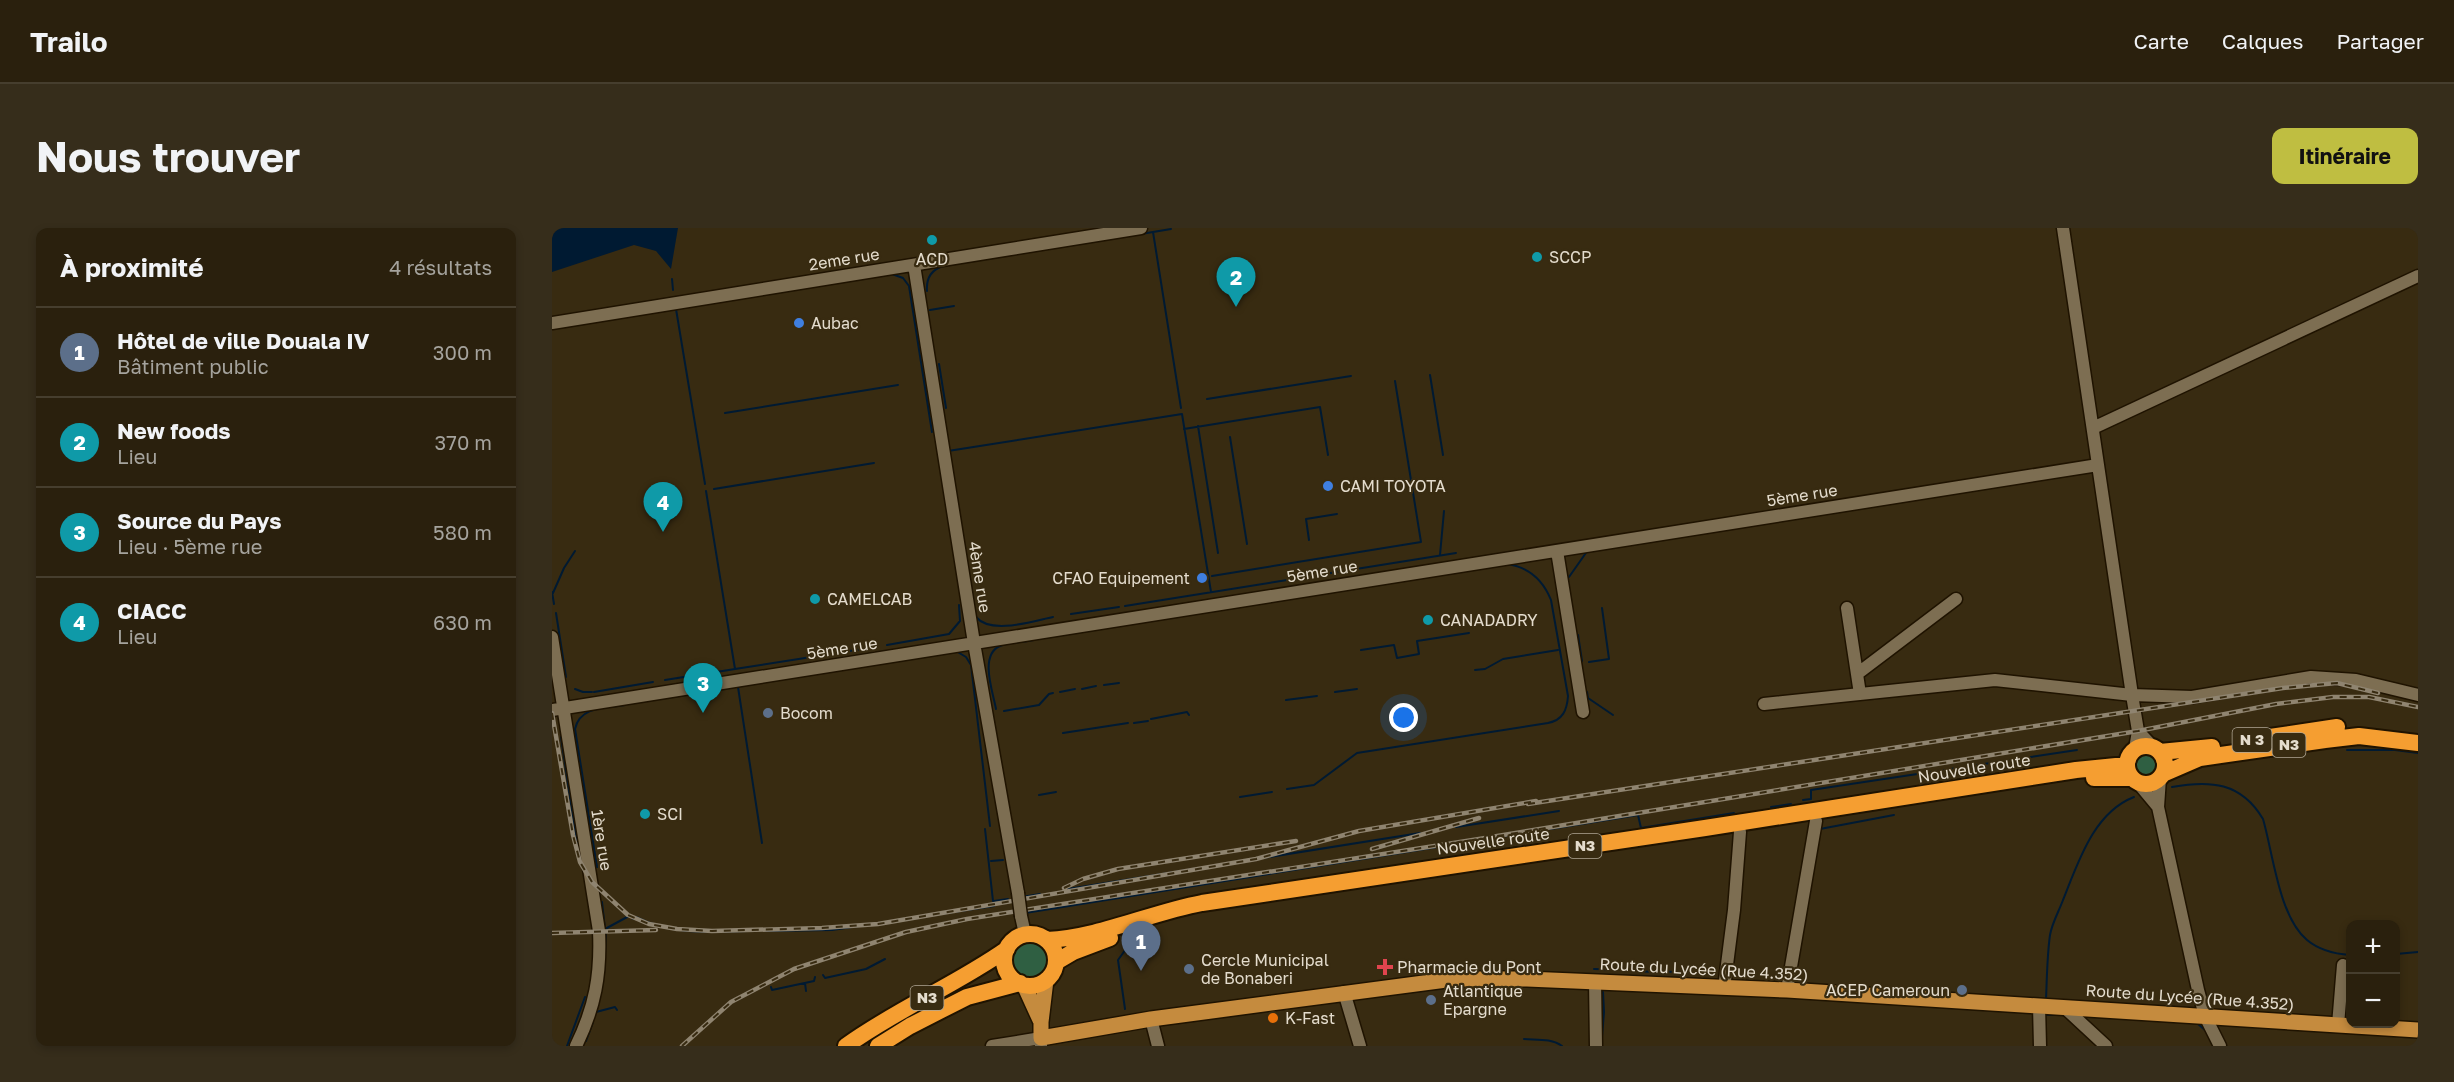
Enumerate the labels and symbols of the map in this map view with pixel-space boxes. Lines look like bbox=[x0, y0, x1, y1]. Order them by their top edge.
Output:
marker: ACD bbox=[925, 233, 939, 247]
street label: 2eme rue bbox=[807, 244, 881, 274]
place label: SCCP bbox=[1549, 247, 1591, 267]
place label: ACD bbox=[916, 249, 948, 269]
marker: SCCP bbox=[1530, 250, 1544, 264]
pin: 2 bbox=[1216, 257, 1256, 307]
place label: Aubac bbox=[811, 313, 859, 333]
marker: Aubac bbox=[792, 316, 806, 330]
place label: CAMI TOYOTA bbox=[1340, 476, 1446, 496]
marker: CAMI TOYOTA bbox=[1321, 479, 1335, 493]
street label: 5ème rue bbox=[1765, 480, 1839, 510]
pin: 4 bbox=[644, 482, 682, 532]
street label: 4ème rue bbox=[965, 540, 995, 614]
street label: 5ème rue bbox=[1285, 556, 1359, 586]
place label: CFAO Equipement bbox=[1052, 568, 1190, 588]
marker: CFAO Equipement bbox=[1195, 571, 1209, 585]
place label: CAMELCAB bbox=[827, 589, 912, 609]
marker: CAMELCAB bbox=[808, 592, 822, 606]
place label: CANADADRY bbox=[1440, 610, 1538, 630]
marker: CANADADRY bbox=[1421, 613, 1435, 627]
street label: 5ème rue bbox=[805, 633, 879, 663]
pin: 3 bbox=[684, 664, 722, 713]
place label: Bocom bbox=[780, 703, 833, 723]
your location bbox=[1389, 703, 1418, 732]
marker: Bocom bbox=[761, 706, 775, 720]
road number: N 3 bbox=[2232, 728, 2272, 752]
road number: N3 bbox=[2272, 733, 2306, 757]
street label: Nouvelle route bbox=[1916, 749, 2032, 787]
place label: SCI bbox=[657, 804, 683, 824]
marker: SCI bbox=[638, 807, 652, 821]
street label: 1ère rue bbox=[587, 808, 617, 872]
street label: Nouvelle route bbox=[1435, 823, 1551, 859]
road number: N3 bbox=[1568, 834, 1602, 858]
pin: 1 bbox=[1122, 922, 1160, 971]
place label: Cercle Municipal de Bonaberi bbox=[1201, 950, 1329, 988]
street label: Route du Lycée (Rue 4.352) bbox=[1599, 954, 1809, 984]
place label: Pharmacie du Pont bbox=[1397, 957, 1542, 977]
marker: Pharmacie du Pont bbox=[1378, 960, 1392, 974]
marker: Cercle Municipal de Bonaberi bbox=[1182, 962, 1196, 976]
place label: ACEP Cameroun bbox=[1826, 980, 1950, 1000]
street label: Route du Lycée (Rue 4.352) bbox=[2085, 980, 2295, 1014]
place label: Atlantique Epargne bbox=[1443, 981, 1523, 1019]
marker: ACEP Cameroun bbox=[1955, 983, 1969, 997]
road number: N3 bbox=[910, 986, 944, 1010]
marker: Atlantique Epargne bbox=[1424, 993, 1438, 1007]
place label: K-Fast bbox=[1285, 1008, 1335, 1028]
marker: K-Fast bbox=[1266, 1011, 1280, 1025]

